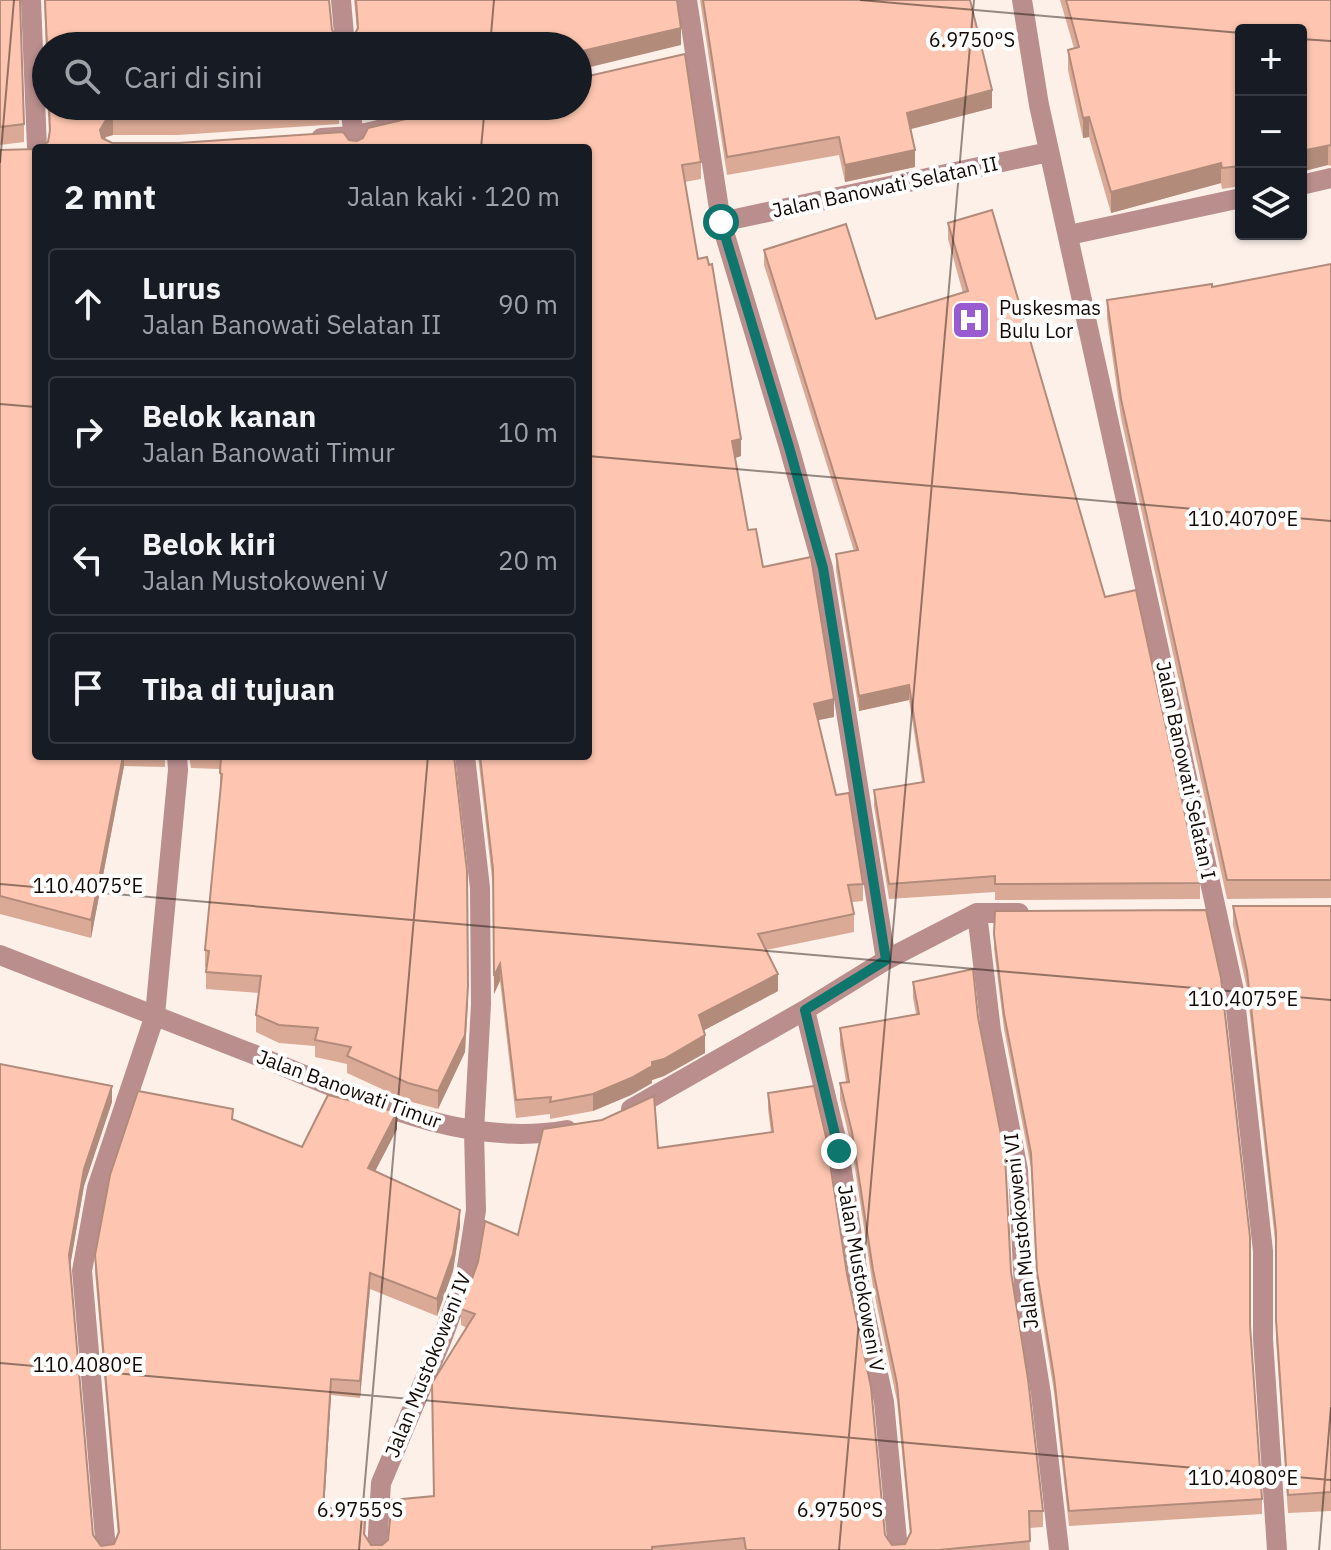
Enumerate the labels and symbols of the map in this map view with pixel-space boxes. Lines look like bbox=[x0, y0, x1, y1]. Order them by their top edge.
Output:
text: 6.9750°S bbox=[929, 26, 1015, 53]
street label: Jalan Banowati Selatan II bbox=[769, 149, 1000, 224]
route start bbox=[703, 204, 739, 240]
place label: Puskesmas Bulu Lor bbox=[999, 294, 1101, 344]
hospital icon: Puskesmas Bulu Lor bbox=[950, 299, 992, 341]
text: 110.4070°E bbox=[1188, 505, 1298, 532]
street label: Jalan Banowati Selatan I bbox=[1150, 658, 1223, 881]
text: 110.4075°E bbox=[33, 872, 143, 899]
text: 110.4075°E bbox=[1188, 985, 1298, 1012]
street label: Jalan Banowati Timur bbox=[253, 1043, 445, 1134]
street label: Jalan Mustokoweni VI bbox=[997, 1132, 1044, 1331]
route end bbox=[821, 1133, 857, 1169]
street label: Jalan Mustokoweni V bbox=[832, 1182, 891, 1373]
street label: Jalan Mustokoweni IV bbox=[378, 1268, 477, 1461]
text: 110.4080°E bbox=[33, 1351, 143, 1378]
text: 110.4080°E bbox=[1188, 1464, 1298, 1491]
text: 6.9755°S bbox=[317, 1496, 403, 1523]
text: 6.9750°S bbox=[797, 1496, 883, 1523]

